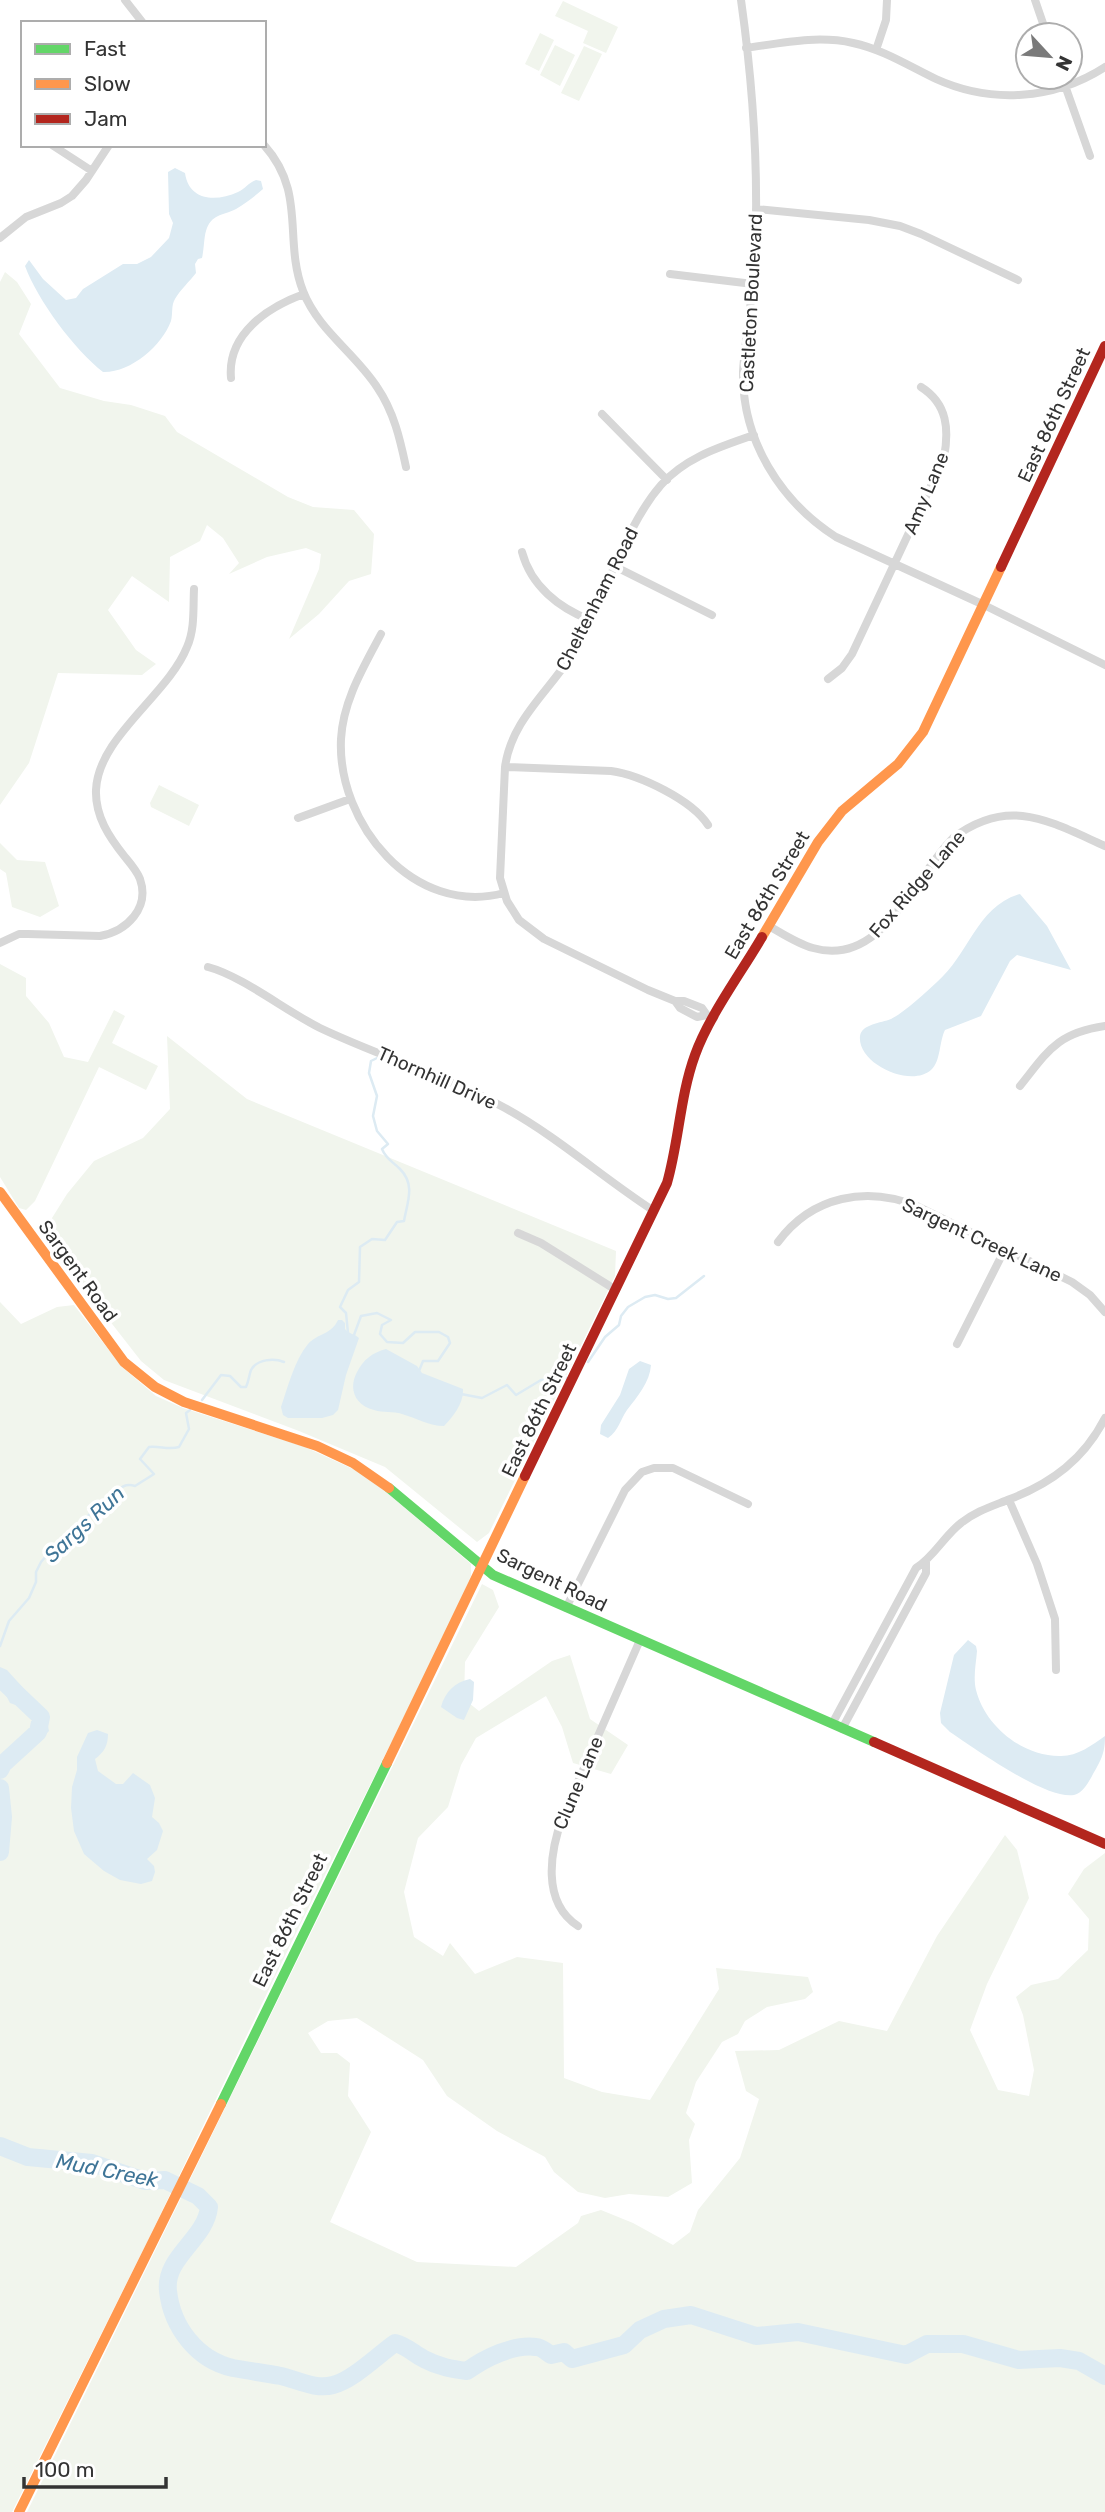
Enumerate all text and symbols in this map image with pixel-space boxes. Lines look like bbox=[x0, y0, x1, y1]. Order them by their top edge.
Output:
legend bbox=[21, 21, 266, 147]
north arrow bbox=[1014, 21, 1084, 91]
text: Fast bbox=[84, 36, 126, 61]
text: N bbox=[1050, 52, 1077, 74]
text: Slow bbox=[84, 71, 131, 96]
text: Jam bbox=[84, 106, 128, 131]
street label: Castleton Boulevard bbox=[735, 213, 767, 393]
street label: East 86th Street bbox=[1013, 344, 1095, 486]
street label: Amy Lane bbox=[898, 448, 954, 538]
street label: Cheltenham Road bbox=[551, 524, 643, 674]
street label: East 86th Street bbox=[720, 826, 815, 963]
street label: Fox Ridge Lane bbox=[864, 826, 970, 942]
street label: Thornhill Drive bbox=[374, 1042, 500, 1114]
street label: Sargent Creek Lane bbox=[899, 1193, 1065, 1287]
street label: Sargent Road bbox=[33, 1216, 123, 1326]
street label: East 86th Street bbox=[497, 1339, 582, 1481]
water label: Sargs Run bbox=[39, 1480, 129, 1568]
street label: Sargent Road bbox=[493, 1543, 611, 1617]
street label: Clune Lane bbox=[548, 1733, 608, 1833]
street label: East 86th Street bbox=[248, 1849, 333, 1991]
water label: Mud Creek bbox=[54, 2148, 161, 2192]
scale bar bbox=[24, 2446, 166, 2490]
text: 100 m bbox=[35, 2457, 94, 2482]

